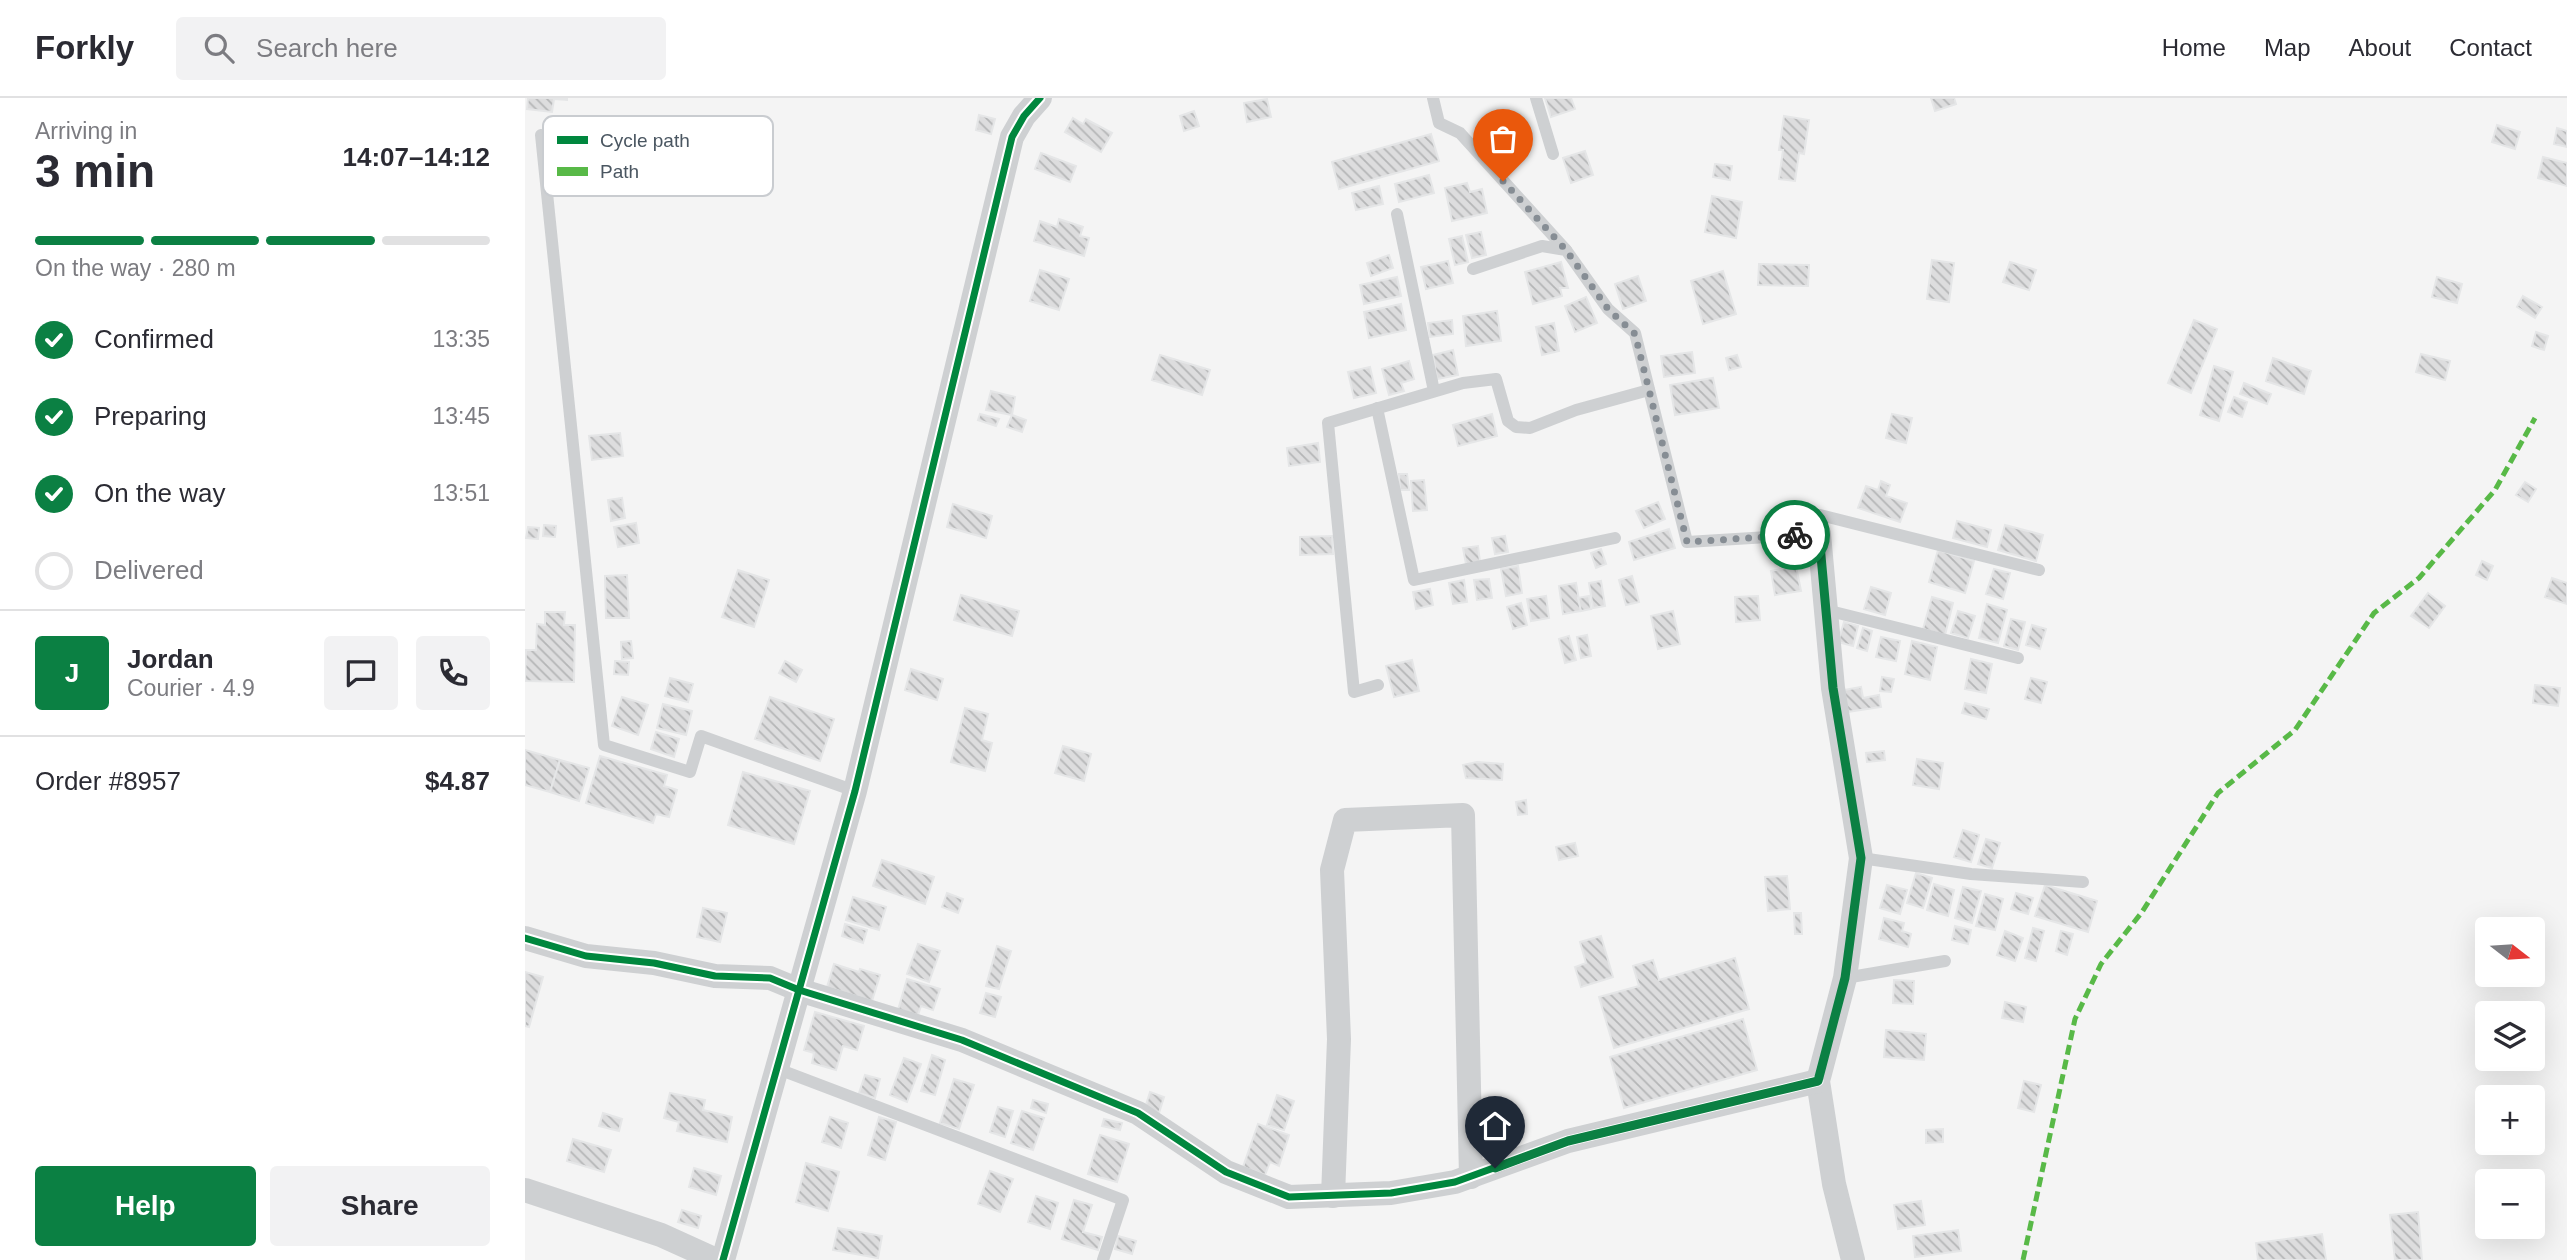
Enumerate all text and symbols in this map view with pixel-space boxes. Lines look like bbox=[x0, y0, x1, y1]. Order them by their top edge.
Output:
search box bbox=[176, 17, 666, 80]
text: Forkly bbox=[35, 29, 134, 66]
icon: search bbox=[200, 29, 238, 67]
text: Search here bbox=[256, 33, 398, 63]
text: Home bbox=[2162, 34, 2226, 61]
text: Map bbox=[2264, 34, 2311, 61]
text: About bbox=[2349, 34, 2411, 61]
text: Contact bbox=[2449, 34, 2532, 61]
pin bbox=[1473, 109, 1533, 181]
legend bbox=[543, 116, 773, 196]
text: Arriving in bbox=[35, 118, 137, 144]
icon: bag bbox=[1484, 120, 1522, 158]
text: Cycle path bbox=[600, 130, 690, 151]
text: 14:07–14:12 bbox=[343, 142, 490, 172]
text: 3 min bbox=[35, 145, 155, 197]
text: Path bbox=[600, 161, 639, 182]
text: On the way · 280 m bbox=[35, 255, 236, 281]
icon: check bbox=[35, 321, 73, 359]
text: Confirmed bbox=[94, 324, 214, 354]
text: 13:35 bbox=[432, 326, 490, 352]
icon: check bbox=[35, 398, 73, 436]
text: Preparing bbox=[94, 401, 207, 431]
text: 13:45 bbox=[432, 403, 490, 429]
icon: check bbox=[35, 475, 73, 513]
text: On the way bbox=[94, 478, 226, 508]
text: 13:51 bbox=[432, 480, 490, 506]
courier bbox=[1760, 500, 1830, 570]
icon: bike bbox=[1776, 516, 1814, 554]
text: Delivered bbox=[94, 555, 204, 585]
button: chat bbox=[324, 636, 398, 710]
button: phone bbox=[416, 636, 490, 710]
text: Jordan bbox=[127, 644, 214, 674]
text: J bbox=[65, 658, 79, 688]
text: Courier · 4.9 bbox=[127, 675, 255, 701]
text: Order #8957 bbox=[35, 766, 181, 796]
text: $4.87 bbox=[425, 766, 490, 796]
north arrow bbox=[2475, 917, 2545, 987]
map controls bbox=[2475, 917, 2545, 1239]
button: layers bbox=[2475, 1001, 2545, 1071]
button: + bbox=[2475, 1085, 2545, 1155]
pin bbox=[1465, 1096, 1525, 1168]
icon: home bbox=[1476, 1107, 1514, 1145]
button: Help bbox=[35, 1166, 256, 1246]
button: Share bbox=[270, 1166, 490, 1246]
button: − bbox=[2475, 1169, 2545, 1239]

